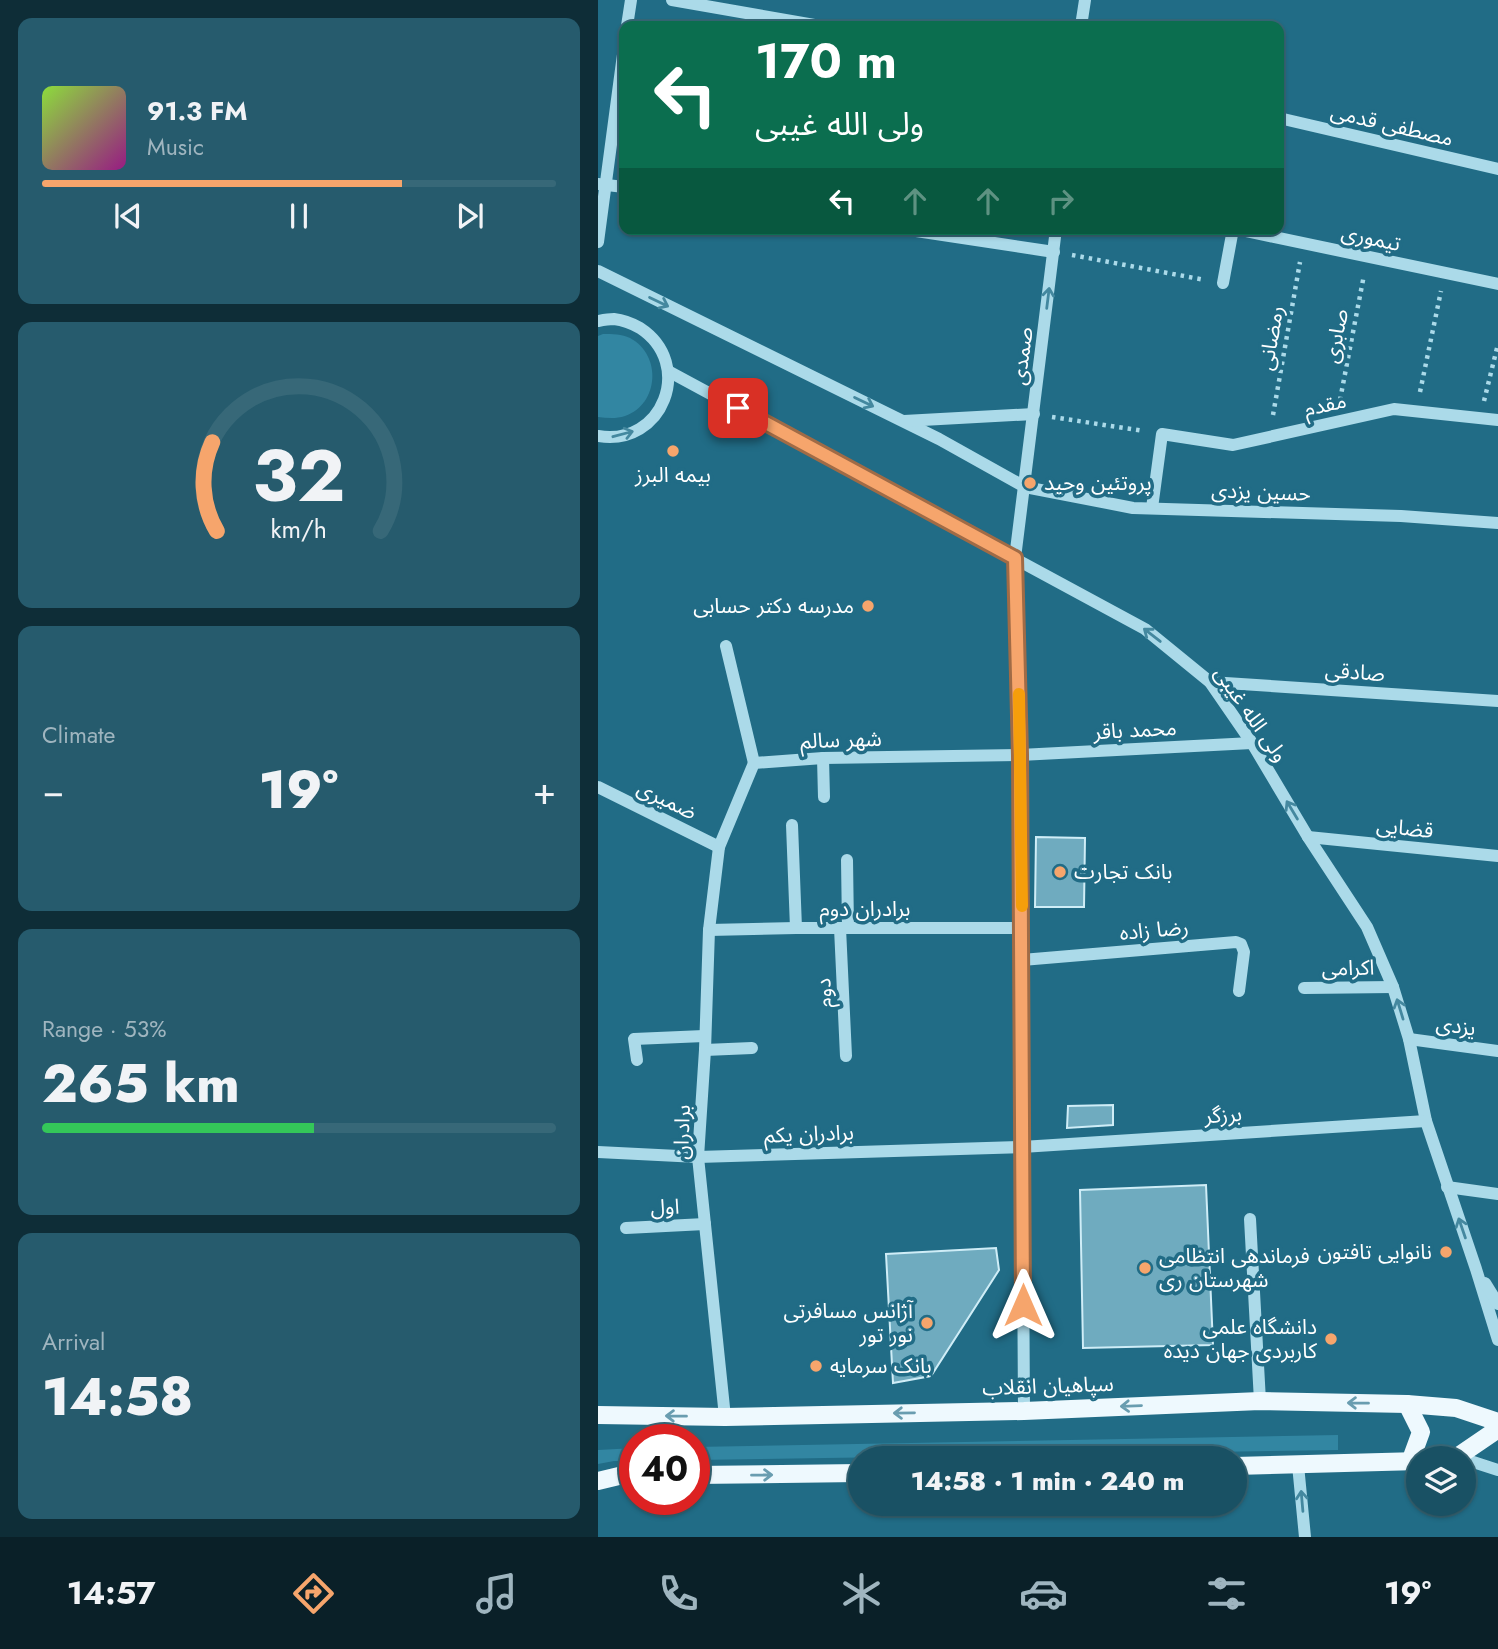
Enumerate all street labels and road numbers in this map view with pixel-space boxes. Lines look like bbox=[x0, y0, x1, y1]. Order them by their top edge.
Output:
street label: مصطفی قدمی bbox=[1328, 96, 1456, 154]
street label: تیموری bbox=[1339, 217, 1403, 259]
street label: رمضانی bbox=[1251, 303, 1291, 373]
street label: صابری bbox=[1316, 306, 1356, 366]
street label: صمدی bbox=[1004, 325, 1040, 387]
street label: مقدم bbox=[1301, 386, 1349, 425]
street label: حسین یزدی bbox=[1211, 475, 1311, 509]
street label: صادقی bbox=[1324, 655, 1386, 689]
street label: ولی الله غیبی bbox=[1207, 660, 1295, 768]
street label: محمد باقر bbox=[1092, 713, 1177, 747]
street label: شهر سالم bbox=[800, 724, 882, 756]
street label: ضمیری bbox=[632, 773, 702, 827]
street label: قضایی bbox=[1375, 810, 1435, 846]
street label: برادران دوم bbox=[820, 894, 910, 925]
street label: رضا زاده bbox=[1118, 912, 1190, 948]
street label: اکرامی bbox=[1321, 953, 1375, 983]
street label: دوم bbox=[808, 977, 841, 1009]
street label: یزدی bbox=[1434, 1008, 1478, 1044]
street label: برزگر bbox=[1202, 1099, 1243, 1131]
street label: برادران bbox=[666, 1104, 698, 1160]
street label: برادران یکم bbox=[763, 1117, 855, 1151]
street label: اول bbox=[650, 1192, 680, 1222]
street label: سپاهیان انقلاب bbox=[982, 1369, 1114, 1403]

